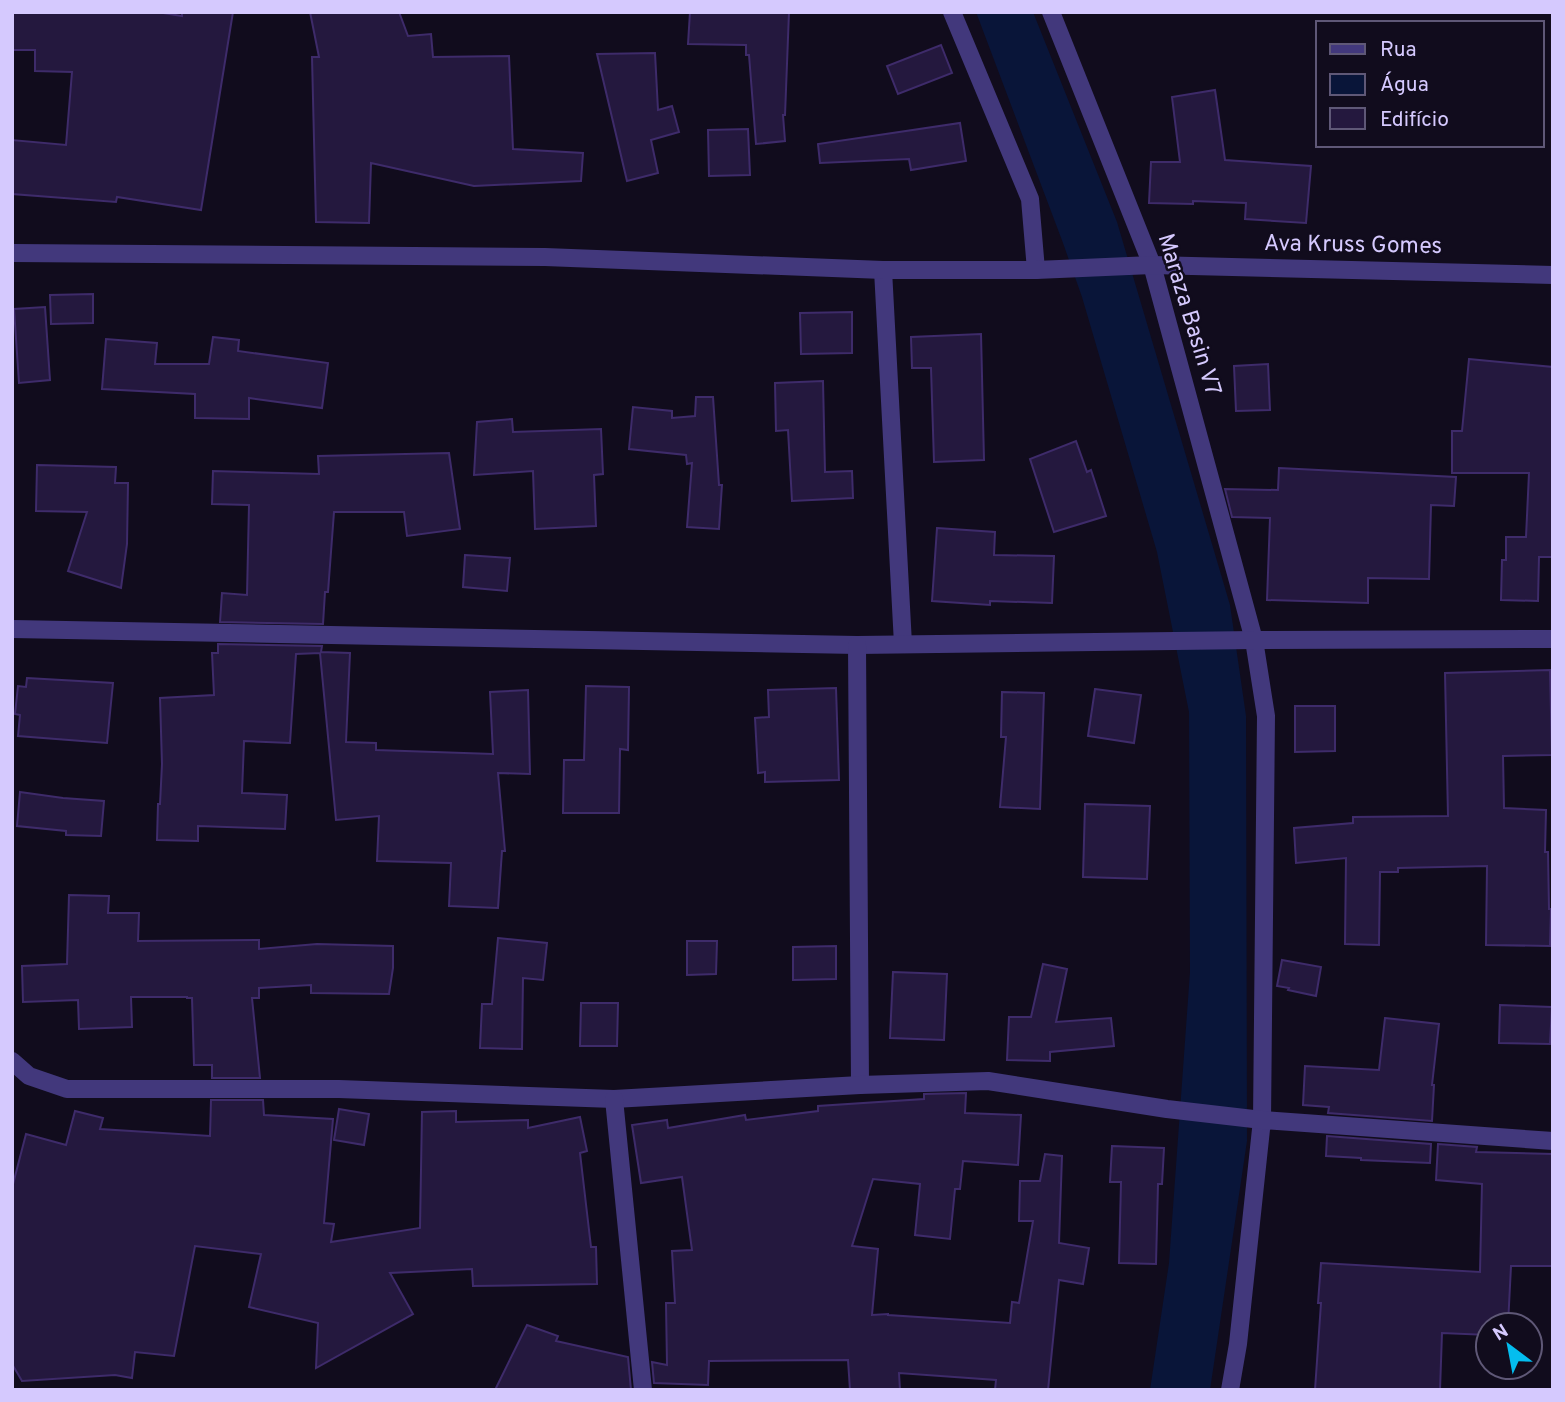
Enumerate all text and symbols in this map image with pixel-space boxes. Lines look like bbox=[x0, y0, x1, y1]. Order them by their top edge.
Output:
legend bbox=[1316, 21, 1544, 147]
text: Rua bbox=[1380, 37, 1417, 64]
text: Água bbox=[1380, 71, 1429, 99]
text: Edifício bbox=[1380, 107, 1449, 134]
street label: Maraza Basin V7 bbox=[1150, 230, 1226, 400]
street label: Ava Kruss Gomes bbox=[1264, 230, 1442, 262]
north arrow bbox=[1474, 1311, 1544, 1381]
text: N bbox=[1489, 1319, 1513, 1347]

